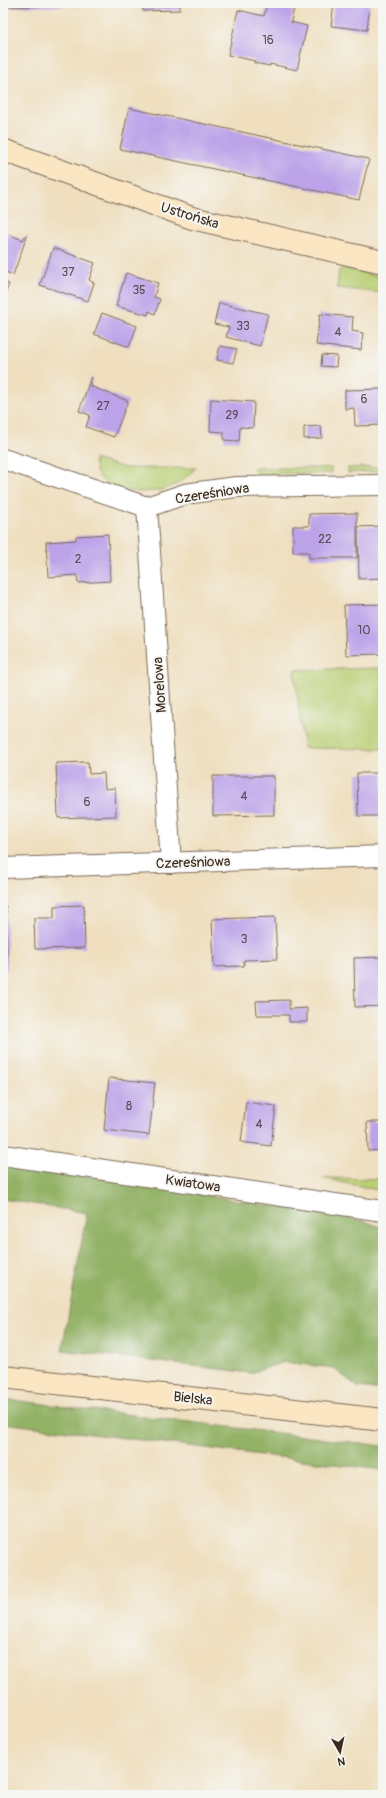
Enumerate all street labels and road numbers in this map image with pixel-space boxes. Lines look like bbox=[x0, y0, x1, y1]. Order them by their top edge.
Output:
street label: Ustrońska bbox=[159, 199, 221, 232]
street label: Czereśniowa bbox=[174, 479, 250, 508]
street label: Morelowa bbox=[149, 656, 170, 713]
street label: Czereśniowa bbox=[156, 853, 231, 872]
street label: Kwiatowa bbox=[164, 1171, 222, 1196]
street label: Bielska bbox=[173, 1388, 213, 1409]

